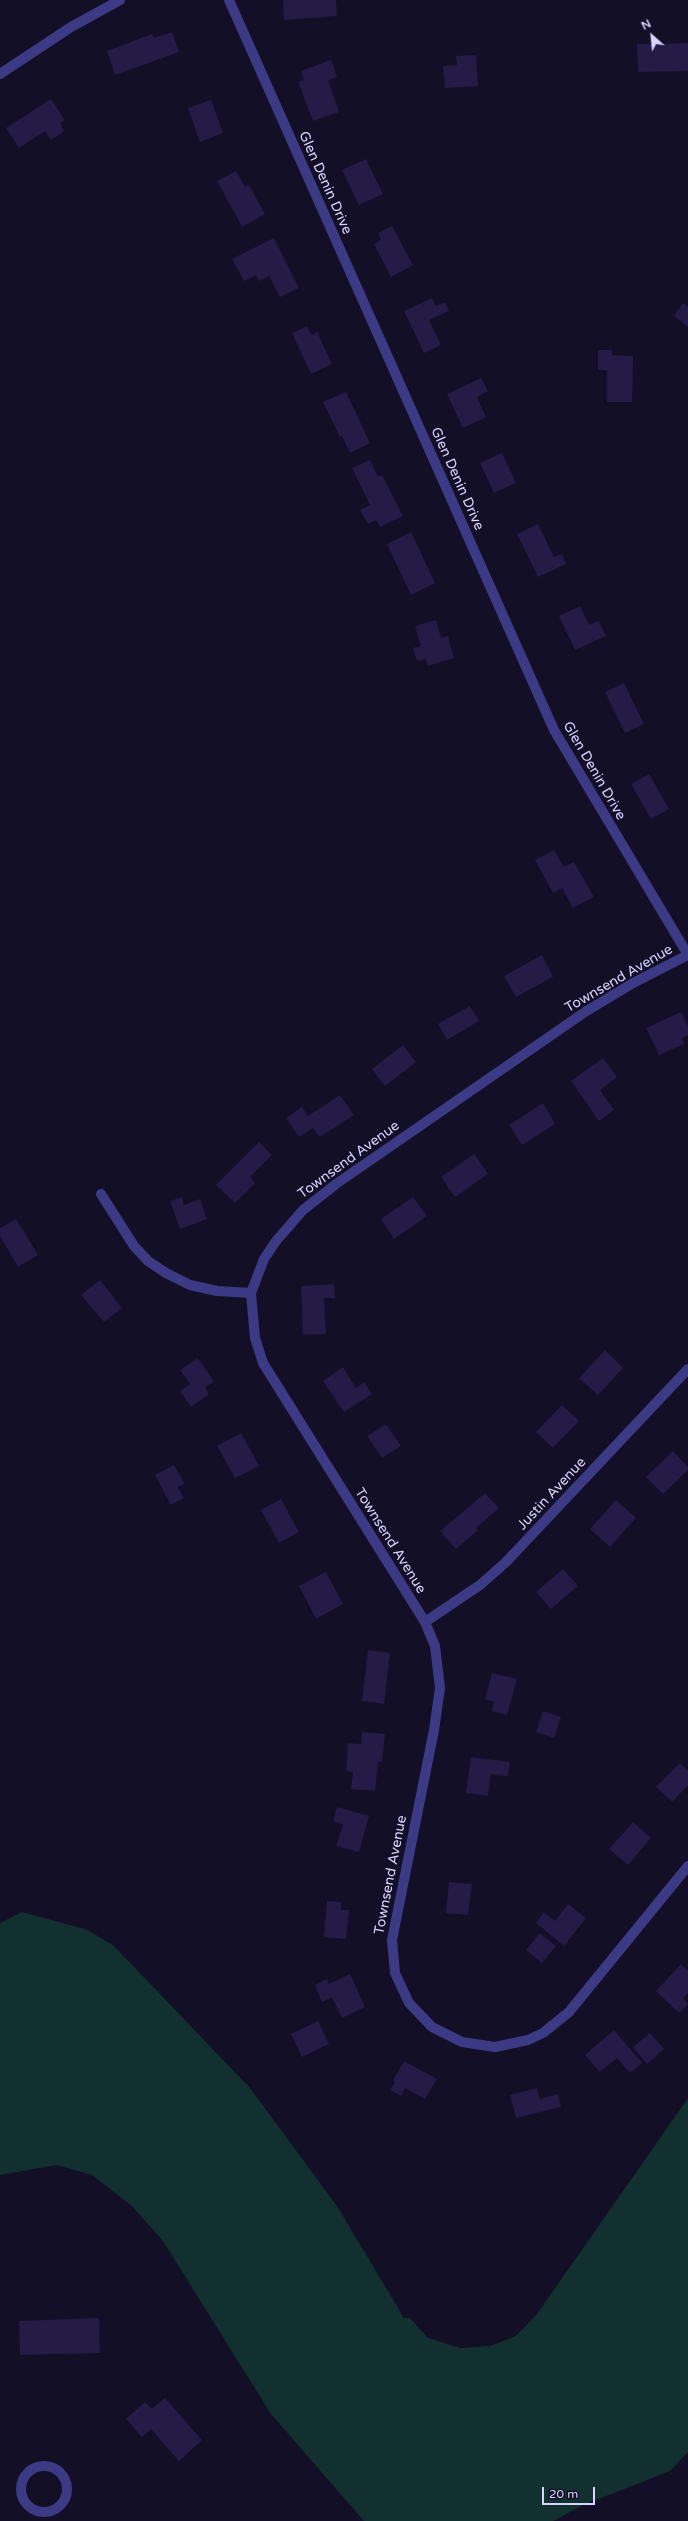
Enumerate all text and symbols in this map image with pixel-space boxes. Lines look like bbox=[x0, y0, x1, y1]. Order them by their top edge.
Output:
north arrow bbox=[632, 16, 672, 56]
text: N bbox=[639, 17, 653, 33]
street label: Glen Denin Drive bbox=[295, 129, 355, 237]
street label: Glen Denin Drive bbox=[427, 425, 487, 533]
street label: Glen Denin Drive bbox=[559, 719, 629, 823]
street label: Townsend Avenue bbox=[562, 941, 676, 1017]
street label: Townsend Avenue bbox=[295, 1118, 403, 1202]
street label: Justin Avenue bbox=[514, 1454, 590, 1534]
street label: Townsend Avenue bbox=[351, 1485, 429, 1597]
street label: Townsend Avenue bbox=[371, 1814, 411, 1936]
scale bar bbox=[544, 2479, 597, 2505]
text: 20 m bbox=[549, 2487, 578, 2501]

